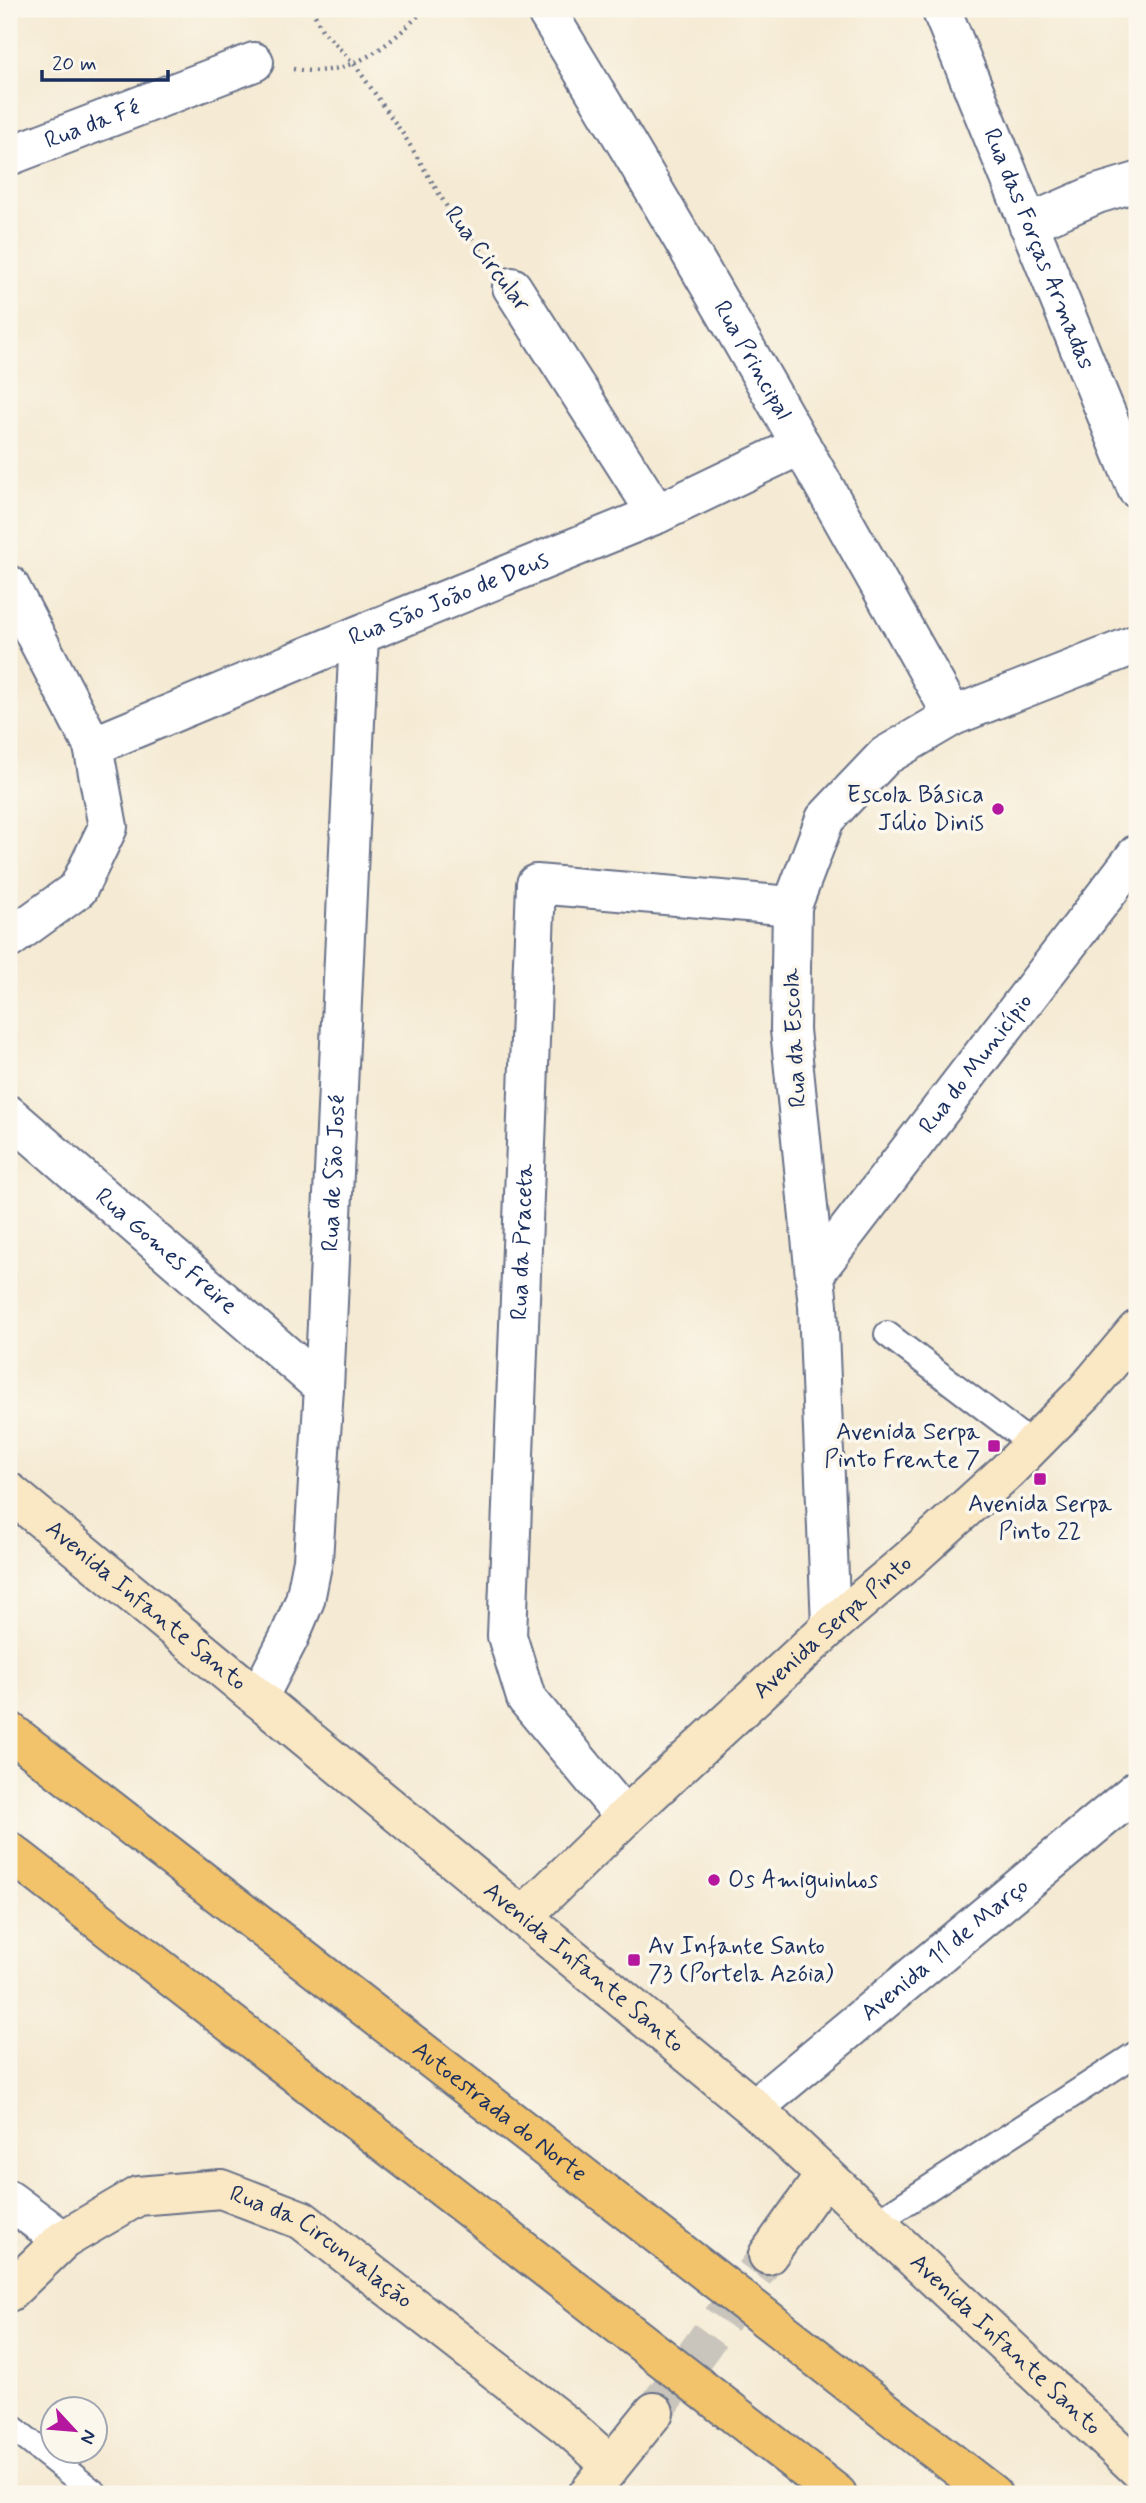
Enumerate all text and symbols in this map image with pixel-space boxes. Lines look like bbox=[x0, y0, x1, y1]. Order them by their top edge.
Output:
scale bar bbox=[42, 38, 168, 82]
text: 20 m bbox=[52, 50, 97, 78]
street label: Rua da Fé bbox=[40, 92, 144, 156]
street label: Rua das Forças Armadas bbox=[976, 124, 1102, 374]
street label: Rua Circular bbox=[437, 200, 537, 318]
street label: Rua Principal bbox=[706, 295, 799, 425]
street label: Rua São João de Deus bbox=[344, 544, 553, 653]
place label: Escola Básica Júlio Dinis bbox=[847, 780, 984, 839]
marker: Escola Básica Júlio Dinis bbox=[990, 801, 1006, 817]
street label: Rua da Escola bbox=[776, 967, 814, 1108]
street label: Rua do Município bbox=[912, 987, 1040, 1140]
street label: Rua de São José bbox=[315, 1094, 353, 1252]
street label: Rua da Praceta bbox=[504, 1163, 541, 1321]
street label: Rua Gomes Freire bbox=[88, 1181, 244, 1322]
place label: Avenida Serpa Pinto Frente 7 bbox=[824, 1417, 981, 1476]
marker: Avenida Serpa Pinto Frente 7 bbox=[986, 1438, 1002, 1454]
marker: Avenida Serpa Pinto 22 bbox=[1032, 1471, 1048, 1487]
place label: Avenida Serpa Pinto 22 bbox=[968, 1489, 1113, 1548]
street label: Avenida Infante Santo bbox=[39, 1513, 253, 1698]
street label: Avenida Serpa Pinto bbox=[747, 1548, 919, 1706]
place label: Os Amiguinhos bbox=[728, 1865, 879, 1898]
street label: Avenida 11 de Março bbox=[854, 1871, 1035, 2028]
marker: Os Amiguinhos bbox=[706, 1872, 722, 1888]
street label: Avenida Infante Santo bbox=[477, 1875, 691, 2060]
place label: Av Infante Santo 73 (Portela Azóia) bbox=[648, 1931, 834, 1990]
marker: Av Infante Santo 73 (Portela Azóia) bbox=[626, 1952, 642, 1968]
street label: Autoestrada do Norte bbox=[406, 2034, 593, 2189]
street label: Rua da Circunvalação bbox=[225, 2178, 419, 2316]
street label: Avenida Infante Santo bbox=[903, 2247, 1108, 2442]
north arrow bbox=[38, 2394, 108, 2464]
text: N bbox=[74, 2426, 102, 2448]

